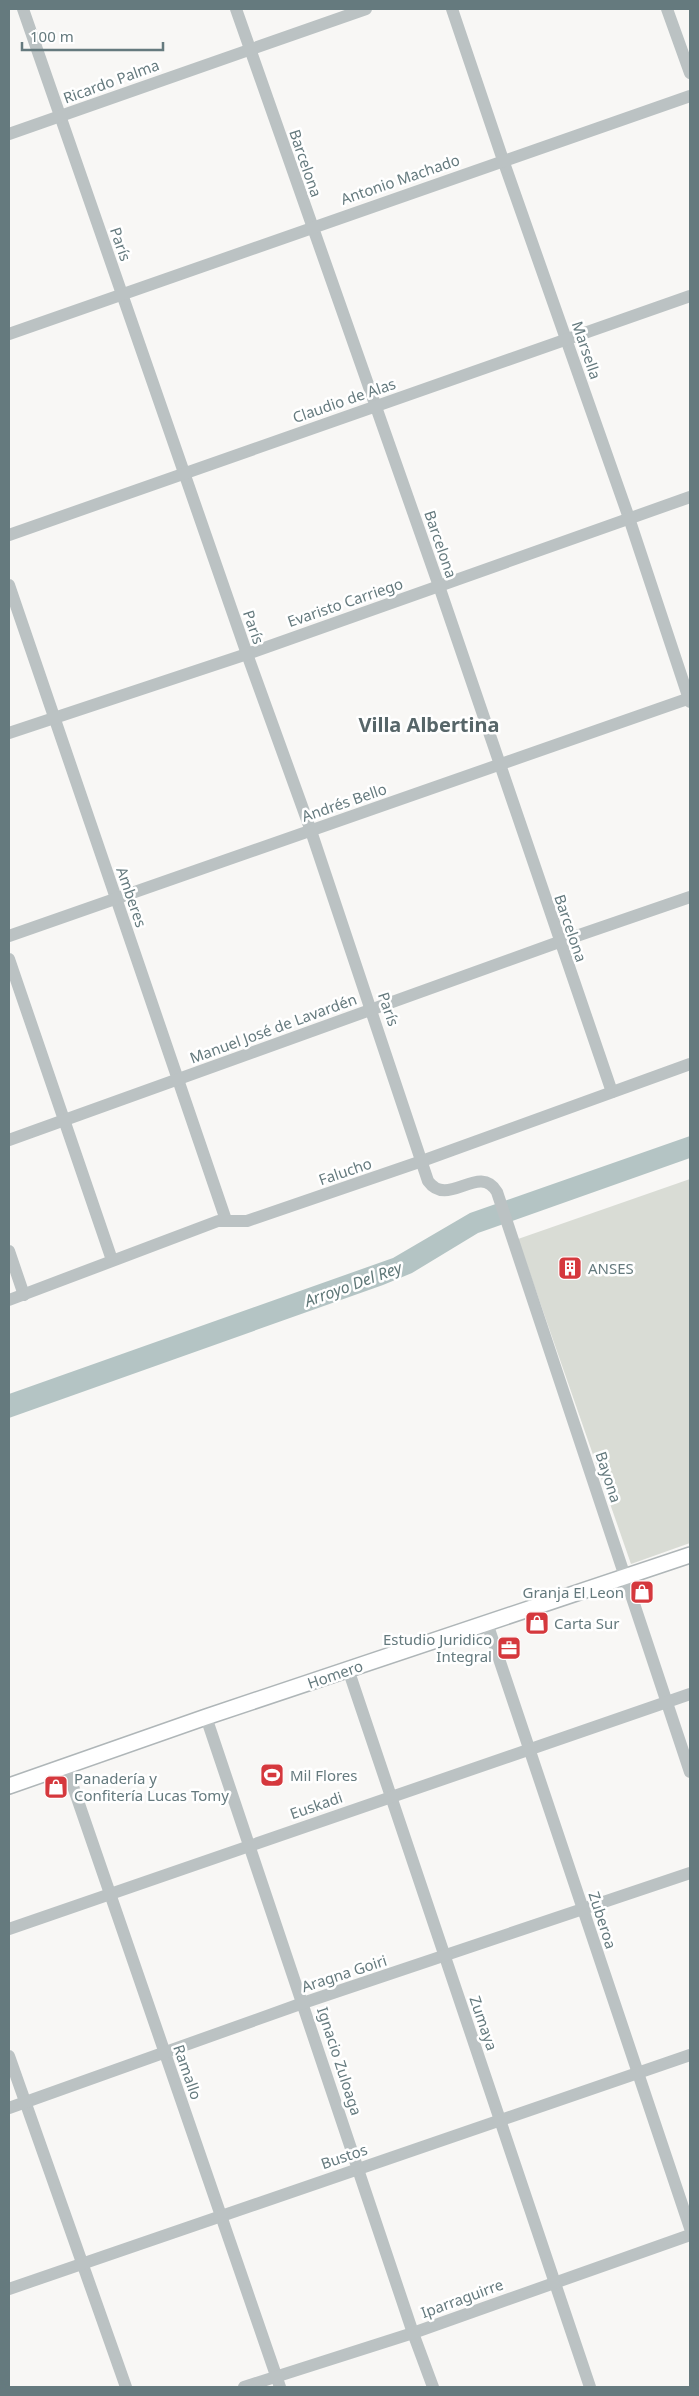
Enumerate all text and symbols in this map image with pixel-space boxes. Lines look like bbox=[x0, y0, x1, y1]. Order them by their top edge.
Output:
scale bar bbox=[22, 20, 164, 52]
text: 100 m bbox=[30, 26, 74, 46]
street label: Ricardo Palma bbox=[60, 54, 162, 108]
street label: Barcelona bbox=[285, 126, 327, 200]
street label: Antonio Machado bbox=[338, 149, 462, 209]
street label: París bbox=[106, 224, 136, 264]
street label: Marsella bbox=[568, 318, 606, 382]
street label: Claudio de Alas bbox=[290, 373, 398, 427]
street label: Barcelona bbox=[420, 507, 462, 581]
street label: Evaristo Carriego bbox=[285, 573, 405, 631]
street label: París bbox=[239, 607, 269, 647]
district label: Villa Albertina bbox=[358, 711, 500, 738]
street label: Andrés Bello bbox=[299, 778, 389, 826]
street label: Amberes bbox=[112, 864, 152, 930]
street label: Barcelona bbox=[550, 891, 592, 965]
street label: Manuel José de Lavardén bbox=[187, 988, 359, 1068]
street label: París bbox=[374, 989, 404, 1029]
street label: Falucho bbox=[316, 1153, 374, 1189]
building icon: ANSES bbox=[557, 1255, 583, 1281]
water label: Arroyo Del Rey bbox=[300, 1256, 406, 1312]
place label: ANSES bbox=[588, 1258, 634, 1278]
street label: Bayona bbox=[591, 1449, 627, 1505]
shop icon: Granja El Leon bbox=[629, 1579, 655, 1605]
place label: Granja El Leon bbox=[523, 1582, 624, 1602]
shop icon: Carta Sur bbox=[524, 1610, 550, 1636]
place label: Carta Sur bbox=[554, 1613, 620, 1633]
place label: Estudio Juridico Integral bbox=[383, 1629, 492, 1666]
office icon: Estudio Juridico Integral bbox=[496, 1635, 522, 1661]
street label: Homero bbox=[304, 1655, 366, 1693]
sports icon: Mil Flores bbox=[259, 1762, 285, 1788]
place label: Mil Flores bbox=[290, 1765, 358, 1785]
place label: Panadería y Confitería Lucas Tomy bbox=[74, 1768, 229, 1805]
shop icon: Panadería y Confitería Lucas Tomy bbox=[43, 1774, 69, 1800]
street label: Euskadi bbox=[287, 1787, 345, 1823]
street label: Zuberoa bbox=[584, 1889, 622, 1951]
street label: Aragna Goiri bbox=[299, 1950, 389, 1996]
street label: Zumaya bbox=[465, 1993, 503, 2053]
street label: Ignacio Zuloaga bbox=[313, 2004, 367, 2118]
street label: Ramallo bbox=[169, 2042, 207, 2102]
street label: Bustos bbox=[318, 2139, 370, 2173]
street label: Iparraguirre bbox=[418, 2274, 506, 2322]

